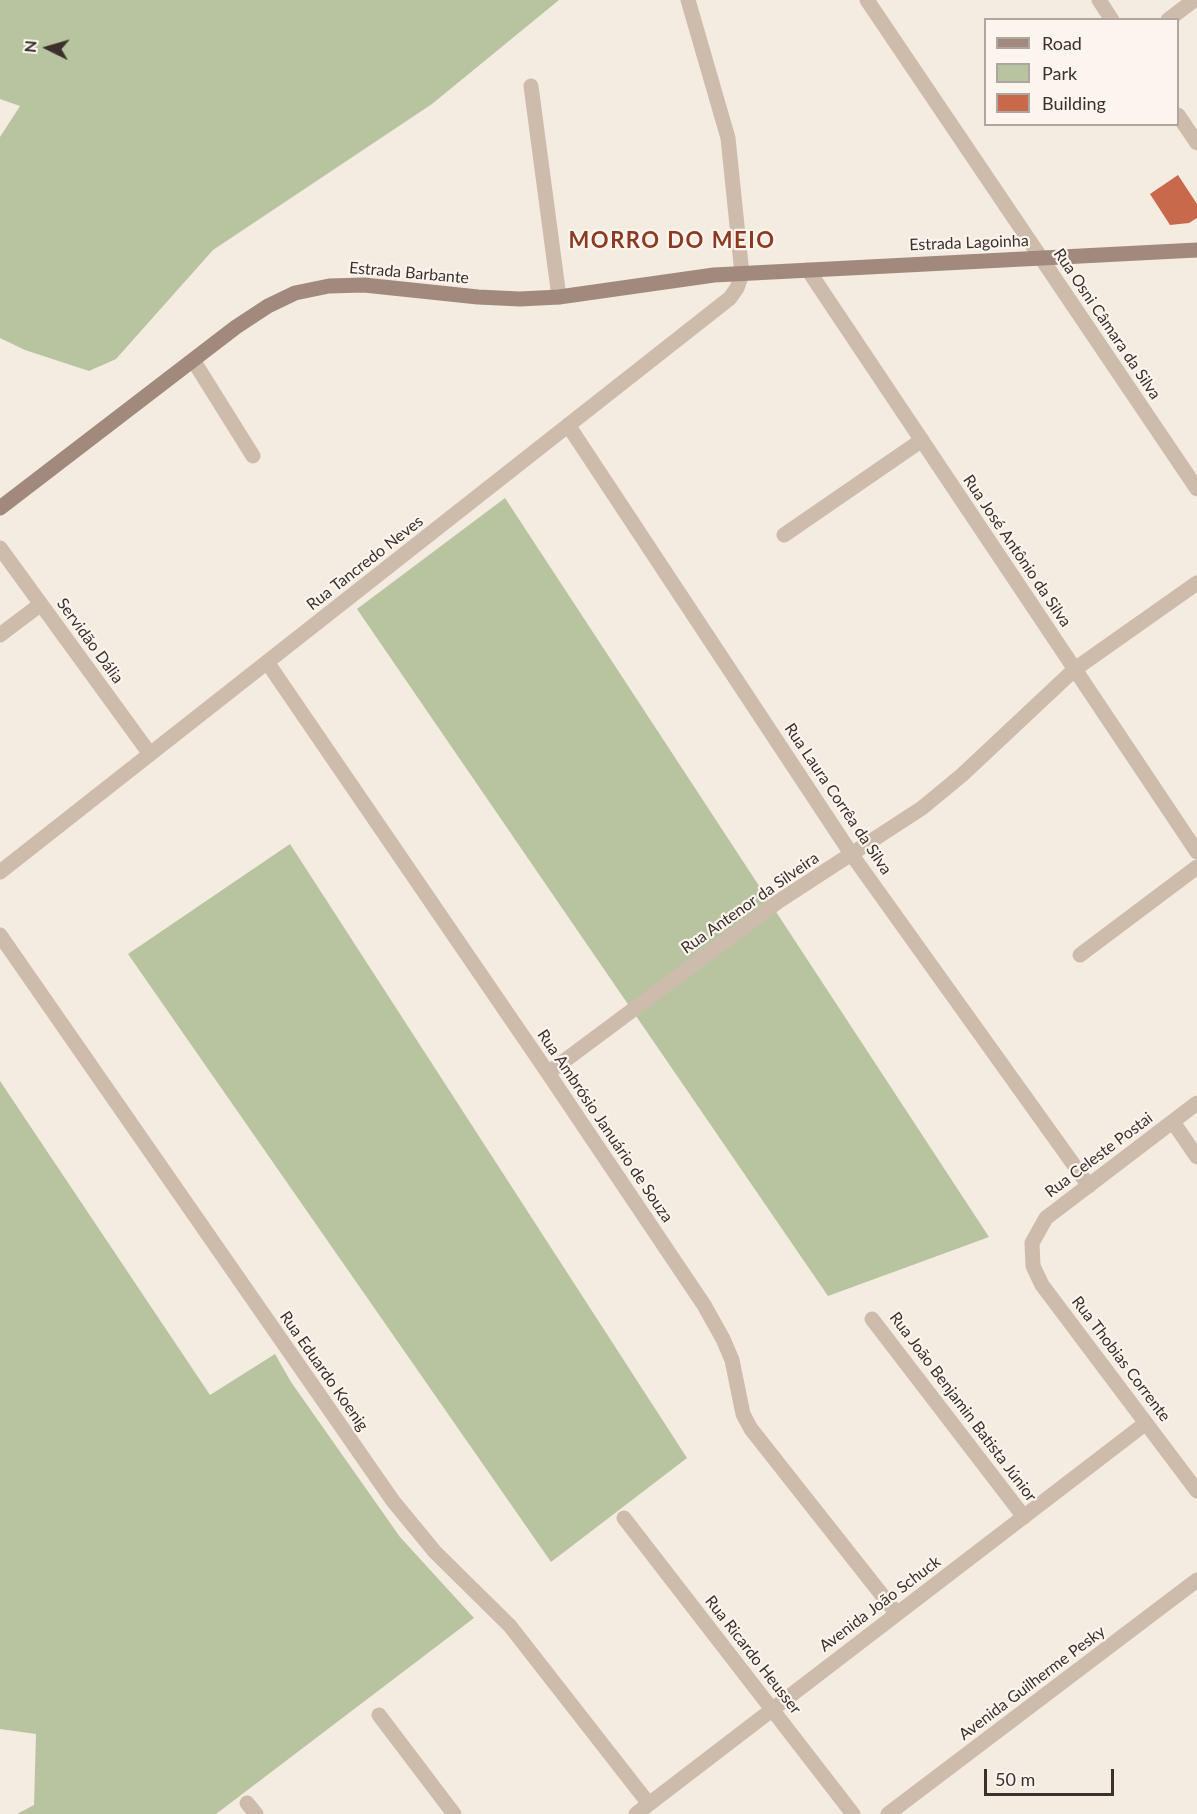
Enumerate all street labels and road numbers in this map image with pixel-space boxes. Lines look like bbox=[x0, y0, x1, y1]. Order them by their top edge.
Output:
street label: Estrada Lagoinha bbox=[909, 231, 1029, 255]
street label: Rua Osni Câmara da Silva bbox=[1049, 245, 1165, 403]
street label: Estrada Barbante bbox=[348, 258, 470, 288]
street label: Rua José Antônio da Silva bbox=[959, 471, 1075, 631]
street label: Rua Tancredo Neves bbox=[303, 512, 427, 614]
street label: Servidão Dália bbox=[53, 595, 127, 687]
street label: Rua Laura Corrêa da Silva bbox=[780, 720, 896, 878]
street label: Rua Antenor da Silveira bbox=[678, 848, 822, 958]
street label: Rua Ambrósio Januário de Souza bbox=[533, 1026, 677, 1226]
street label: Rua Celeste Postai bbox=[1041, 1108, 1157, 1202]
street label: Rua Thobias Corrente bbox=[1068, 1292, 1174, 1426]
street label: Rua Eduardo Koenig bbox=[276, 1307, 372, 1435]
street label: Rua João Benjamin Batista Júnior bbox=[885, 1308, 1041, 1506]
street label: Avenida João Schuck bbox=[816, 1552, 944, 1656]
street label: Rua Ricardo Heusser bbox=[701, 1592, 805, 1718]
street label: Avenida Guilherme Pesky bbox=[955, 1622, 1109, 1744]

